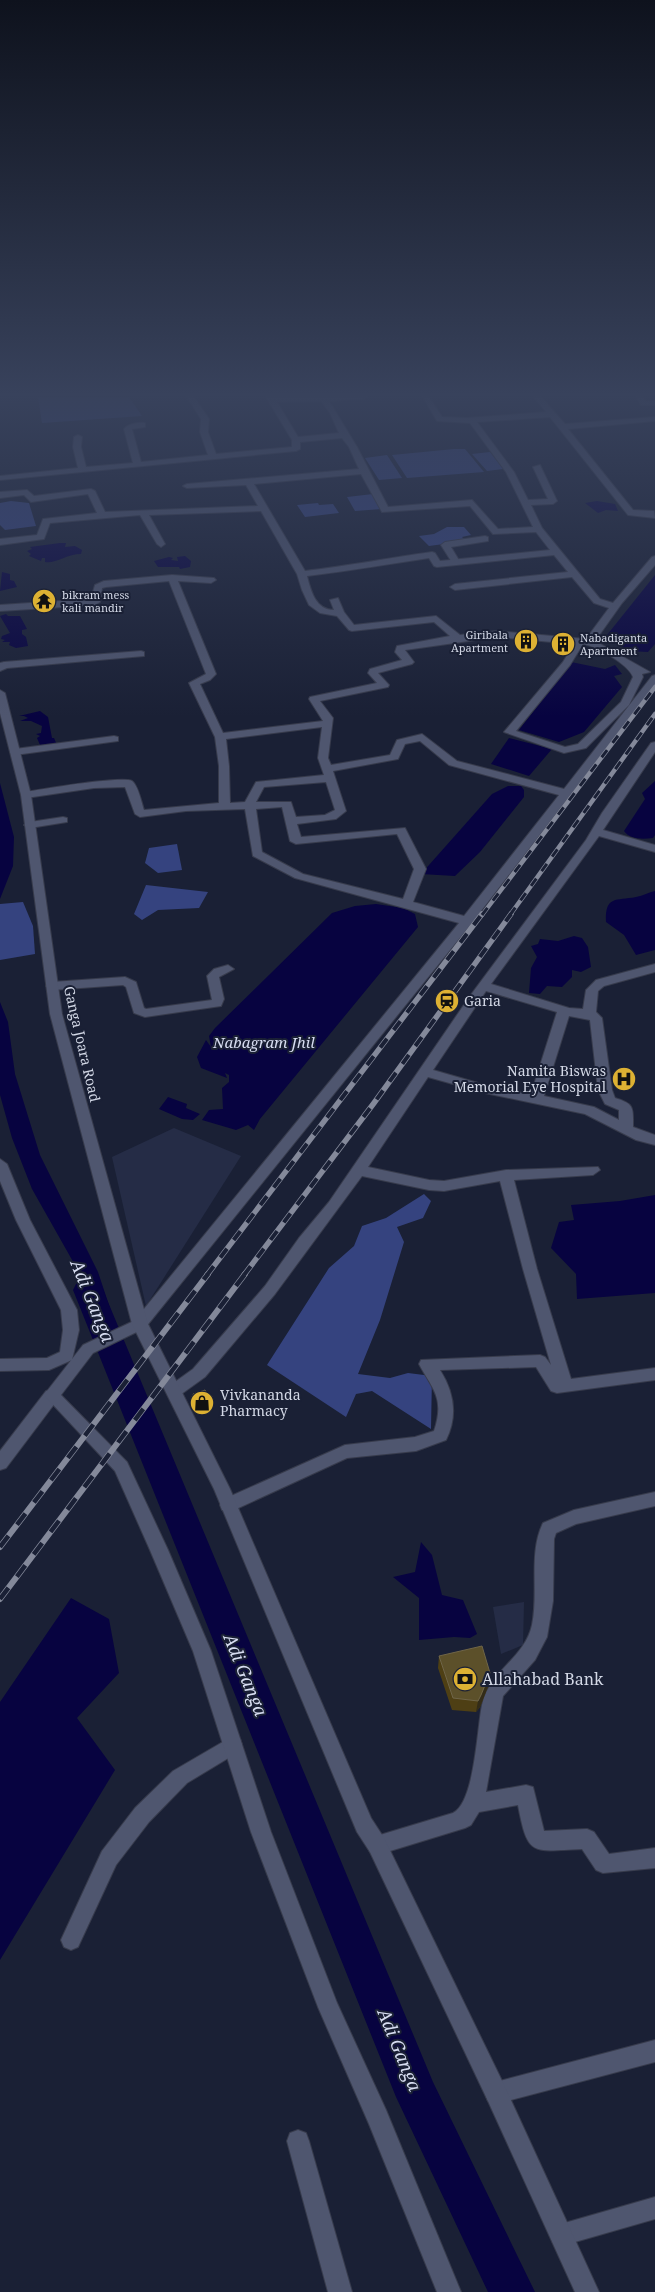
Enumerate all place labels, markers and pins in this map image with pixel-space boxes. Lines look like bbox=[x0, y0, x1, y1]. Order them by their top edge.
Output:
place label: bikram mess kali mandir bbox=[62, 587, 129, 615]
temple icon: bikram mess kali mandir bbox=[31, 588, 57, 614]
place label: Giribala Apartment bbox=[451, 627, 508, 655]
building icon: Giribala Apartment bbox=[513, 628, 539, 654]
place label: Nabadiganta Apartment bbox=[580, 630, 647, 658]
building icon: Nabadiganta Apartment bbox=[550, 631, 576, 657]
station icon: Garia bbox=[434, 988, 460, 1014]
place label: Garia bbox=[464, 991, 501, 1010]
place label: Namita Biswas Memorial Eye Hospital bbox=[454, 1061, 607, 1096]
hospital icon: Namita Biswas Memorial Eye Hospital bbox=[611, 1066, 637, 1092]
place label: Vivkananda Pharmacy bbox=[220, 1385, 301, 1420]
shop icon: Vivkananda Pharmacy bbox=[189, 1390, 215, 1416]
bank icon: Allahabad Bank bbox=[452, 1666, 478, 1692]
place label: Allahabad Bank bbox=[482, 1668, 604, 1690]

